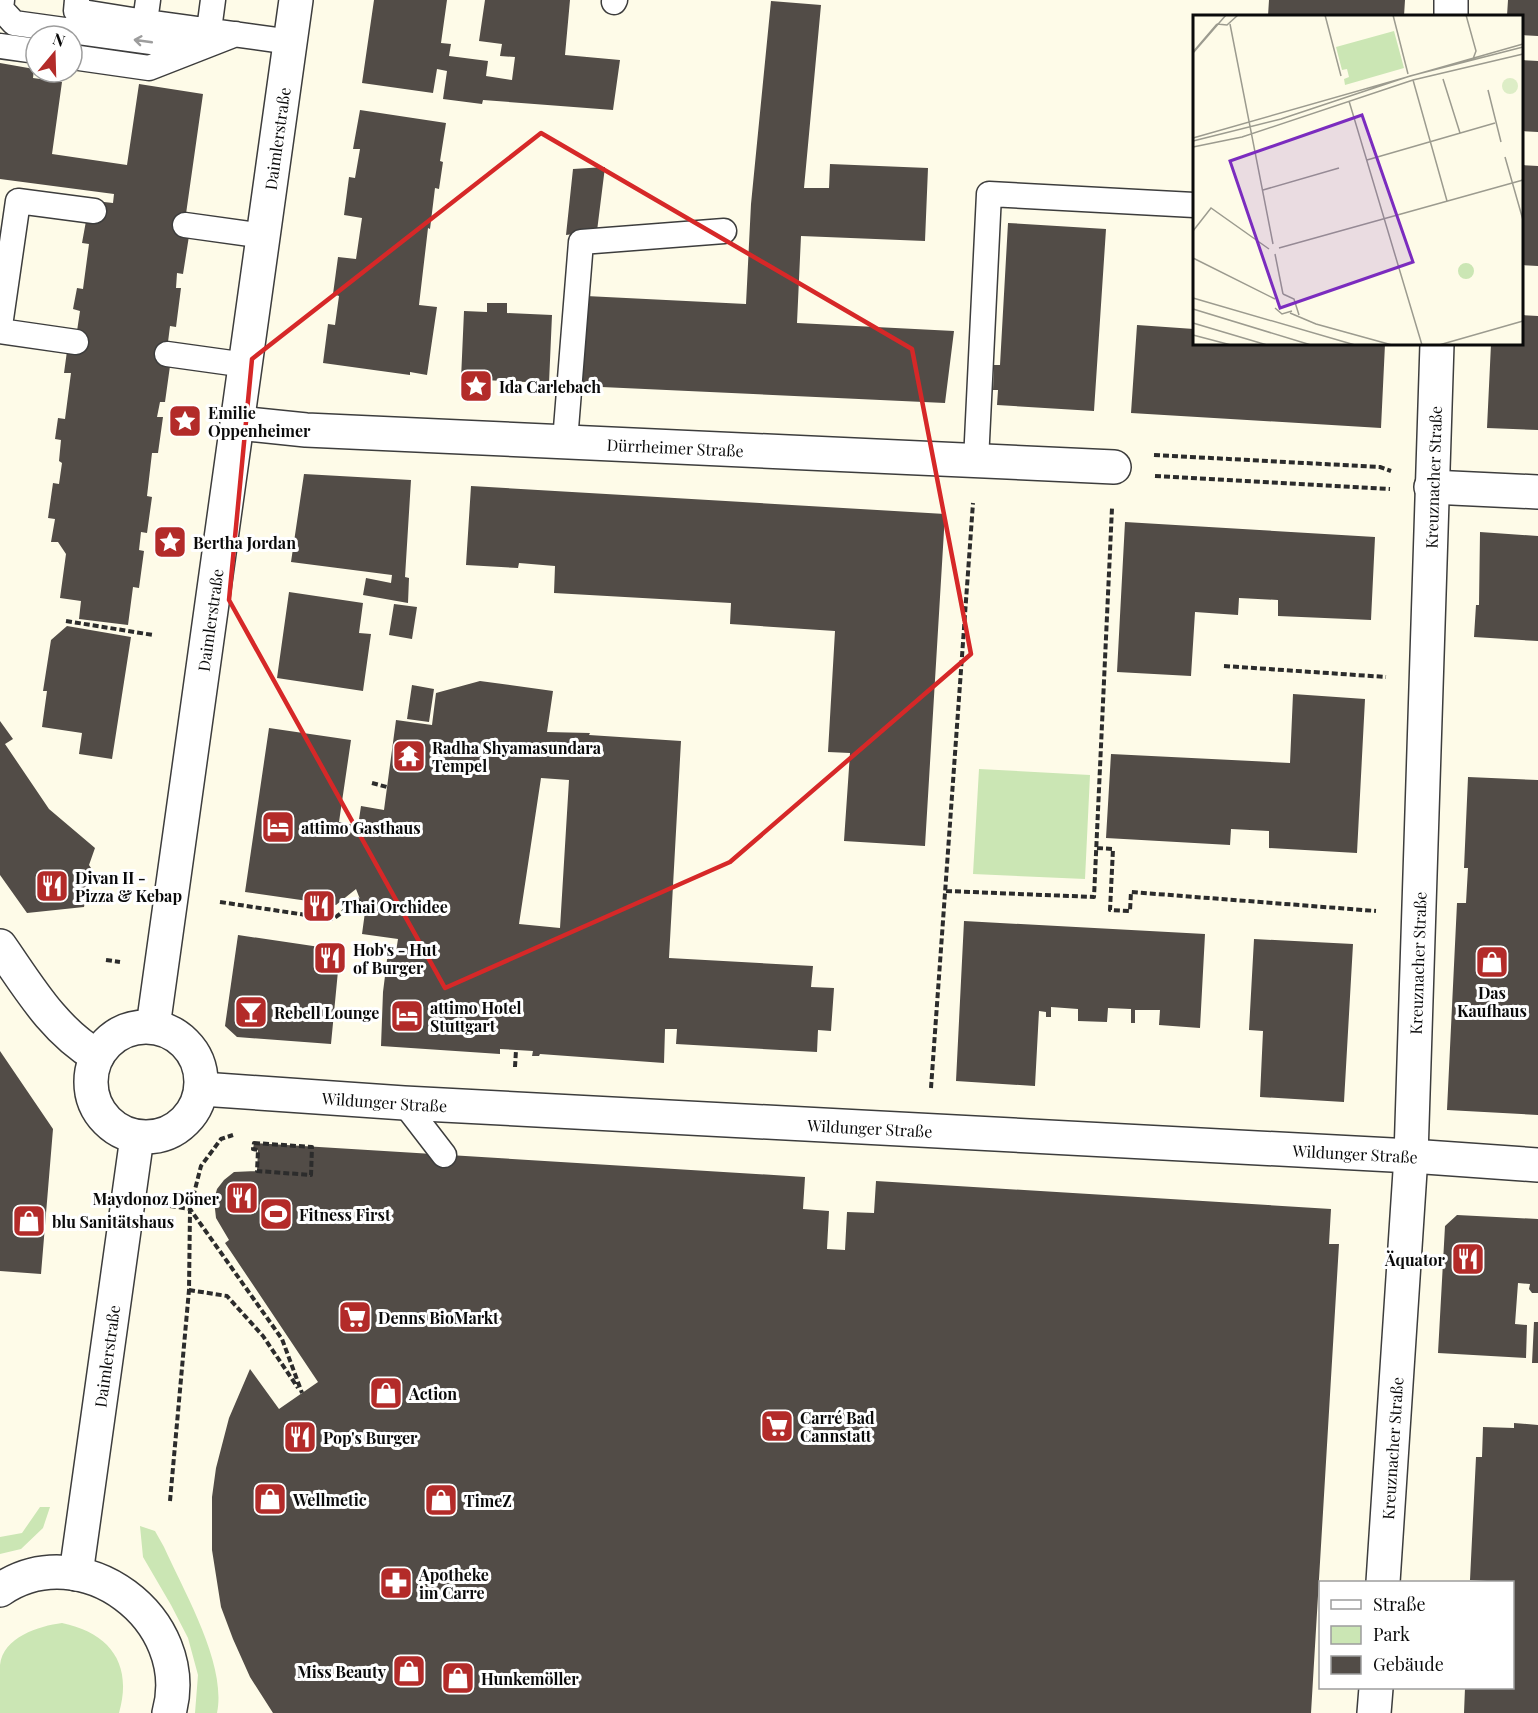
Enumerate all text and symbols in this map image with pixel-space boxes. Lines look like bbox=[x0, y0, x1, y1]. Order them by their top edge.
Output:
inset map bbox=[1193, 15, 1523, 345]
north arrow bbox=[24, 24, 84, 84]
text: N bbox=[50, 28, 68, 51]
one-way arrow bbox=[134, 35, 154, 46]
street label: Daimlerstraße bbox=[259, 86, 294, 191]
place icon: Ida Carlebach bbox=[458, 368, 494, 404]
place label: Ida Carlebach bbox=[499, 376, 601, 397]
place label: Emilie Oppenheimer bbox=[208, 402, 311, 441]
place icon: Emilie Oppenheimer bbox=[167, 403, 203, 439]
street label: Kreuznacher Straße bbox=[1420, 406, 1446, 549]
street label: Dürrheimer Straße bbox=[606, 433, 744, 461]
place icon: Bertha Jordan bbox=[152, 524, 188, 560]
place label: Bertha Jordan bbox=[193, 532, 296, 553]
street label: Daimlerstraße bbox=[192, 567, 227, 673]
place label: Radha Shyamasundara Tempel bbox=[432, 737, 602, 776]
temple icon: Radha Shyamasundara Tempel bbox=[391, 738, 427, 774]
hotel icon: attimo Gasthaus bbox=[260, 809, 296, 845]
place label: attimo Gasthaus bbox=[301, 817, 421, 838]
place label: Divan II - Pizza & Kebap bbox=[75, 867, 182, 906]
restaurant icon: Divan II - Pizza & Kebap bbox=[34, 868, 70, 904]
restaurant icon: Thai Orchidee bbox=[301, 888, 337, 924]
street label: Kreuznacher Straße bbox=[1404, 891, 1430, 1035]
place label: Thai Orchidee bbox=[342, 896, 448, 917]
place label: Hob's - Hut of Burger bbox=[353, 939, 438, 978]
restaurant icon: Hob's - Hut of Burger bbox=[312, 940, 348, 976]
shop icon: Das Kaufhaus bbox=[1474, 944, 1510, 980]
place label: Das Kaufhaus bbox=[1457, 982, 1527, 1021]
bar icon: Rebell Lounge bbox=[233, 994, 269, 1030]
place label: attimo Hotel Stuttgart bbox=[430, 997, 522, 1036]
hotel icon: attimo Hotel Stuttgart bbox=[389, 998, 425, 1034]
place label: Rebell Lounge bbox=[274, 1002, 379, 1023]
street label: Wildunger Straße bbox=[320, 1087, 448, 1116]
street label: Wildunger Straße bbox=[806, 1114, 933, 1141]
street label: Wildunger Straße bbox=[1291, 1139, 1418, 1167]
restaurant icon: Maydonoz Döner bbox=[224, 1180, 260, 1216]
place label: Maydonoz Döner bbox=[93, 1188, 220, 1209]
sports icon: Fitness First bbox=[258, 1196, 294, 1232]
shop icon: blu Sanitätshaus bbox=[11, 1203, 47, 1239]
place label: Fitness First bbox=[299, 1204, 391, 1225]
place label: blu Sanitätshaus bbox=[52, 1211, 174, 1232]
restaurant icon: Äquator bbox=[1450, 1241, 1486, 1277]
place label: Äquator bbox=[1384, 1249, 1446, 1270]
supermarket icon: Denns BioMarkt bbox=[337, 1299, 373, 1335]
street label: Daimlerstraße bbox=[89, 1303, 124, 1409]
place label: Denns BioMarkt bbox=[378, 1307, 499, 1328]
shop icon: Action bbox=[368, 1375, 404, 1411]
street label: Kreuznacher Straße bbox=[1377, 1376, 1407, 1520]
place label: Action bbox=[408, 1383, 457, 1404]
place label: Carré Bad Cannstatt bbox=[800, 1407, 875, 1446]
supermarket icon: Carré Bad Cannstatt bbox=[759, 1408, 795, 1444]
restaurant icon: Pop's Burger bbox=[282, 1419, 318, 1455]
place label: Pop's Burger bbox=[323, 1427, 418, 1448]
shop icon: Wellmetic bbox=[252, 1481, 288, 1517]
shop icon: TimeZ bbox=[423, 1482, 459, 1518]
place label: Wellmetic bbox=[292, 1489, 367, 1510]
place label: TimeZ bbox=[464, 1490, 512, 1511]
place label: Apotheke im Carre bbox=[418, 1564, 489, 1603]
pharmacy icon: Apotheke im Carre bbox=[378, 1565, 414, 1601]
legend bbox=[1319, 1581, 1514, 1689]
text: Straße bbox=[1373, 1592, 1426, 1616]
text: Park bbox=[1373, 1622, 1410, 1646]
text: Gebäude bbox=[1373, 1652, 1444, 1676]
shop icon: Miss Beauty bbox=[391, 1653, 427, 1689]
shop icon: Hunkemöller bbox=[440, 1660, 476, 1696]
place label: Miss Beauty bbox=[297, 1661, 387, 1682]
place label: Hunkemöller bbox=[481, 1668, 579, 1689]

